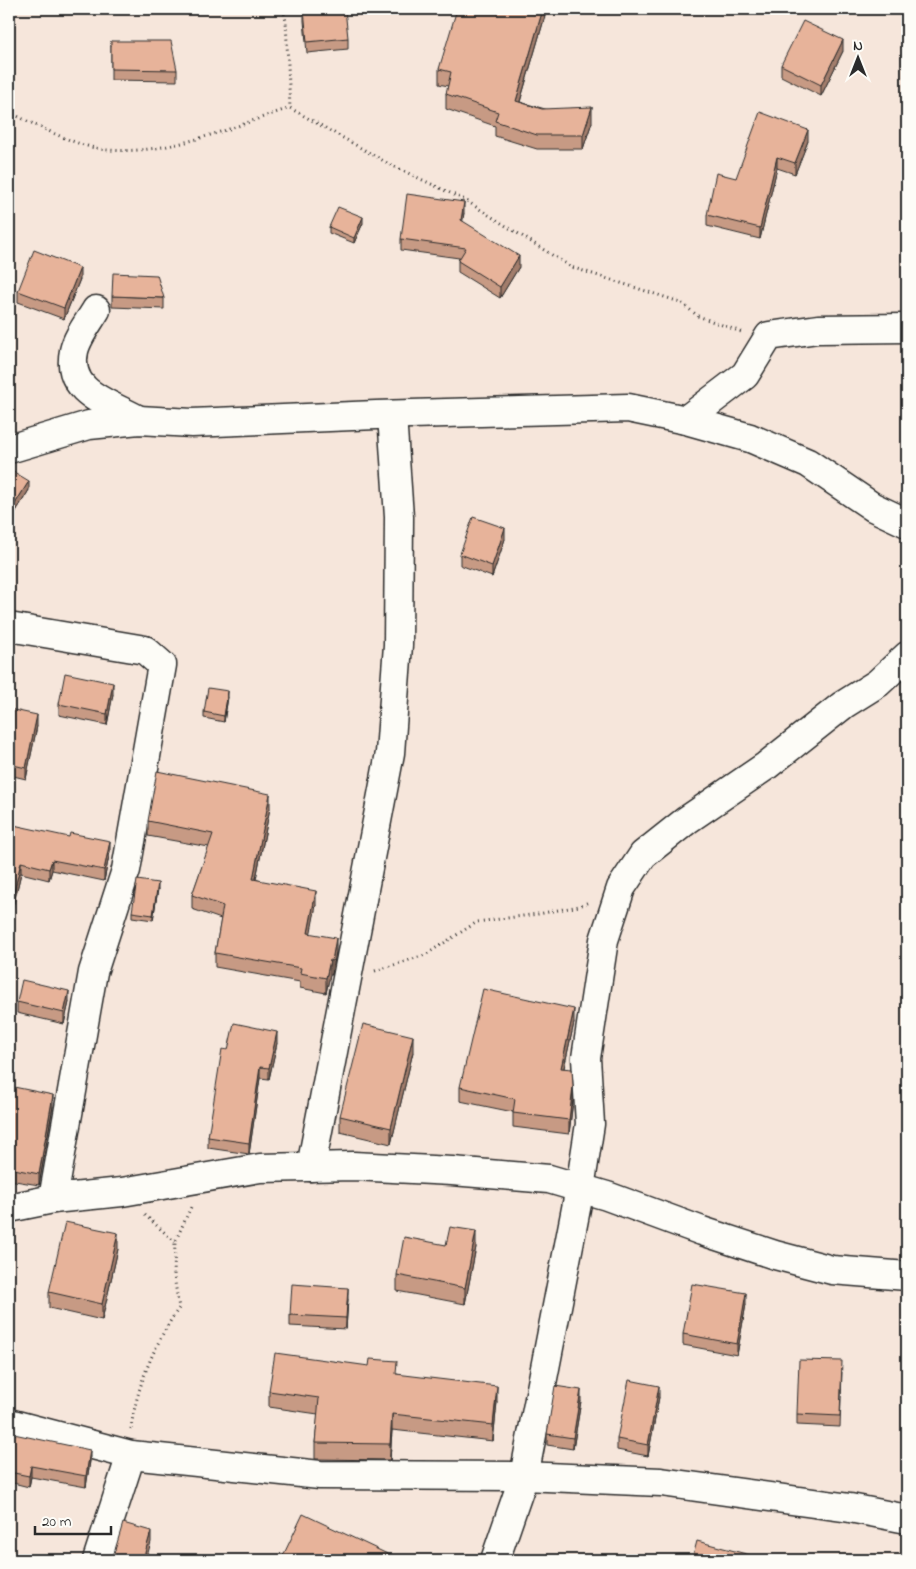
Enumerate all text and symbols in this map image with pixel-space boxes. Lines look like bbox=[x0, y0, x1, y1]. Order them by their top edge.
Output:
north arrow bbox=[834, 32, 884, 82]
text: N bbox=[853, 36, 863, 57]
scale bar bbox=[35, 1504, 111, 1536]
text: 20 m bbox=[42, 1511, 72, 1533]

